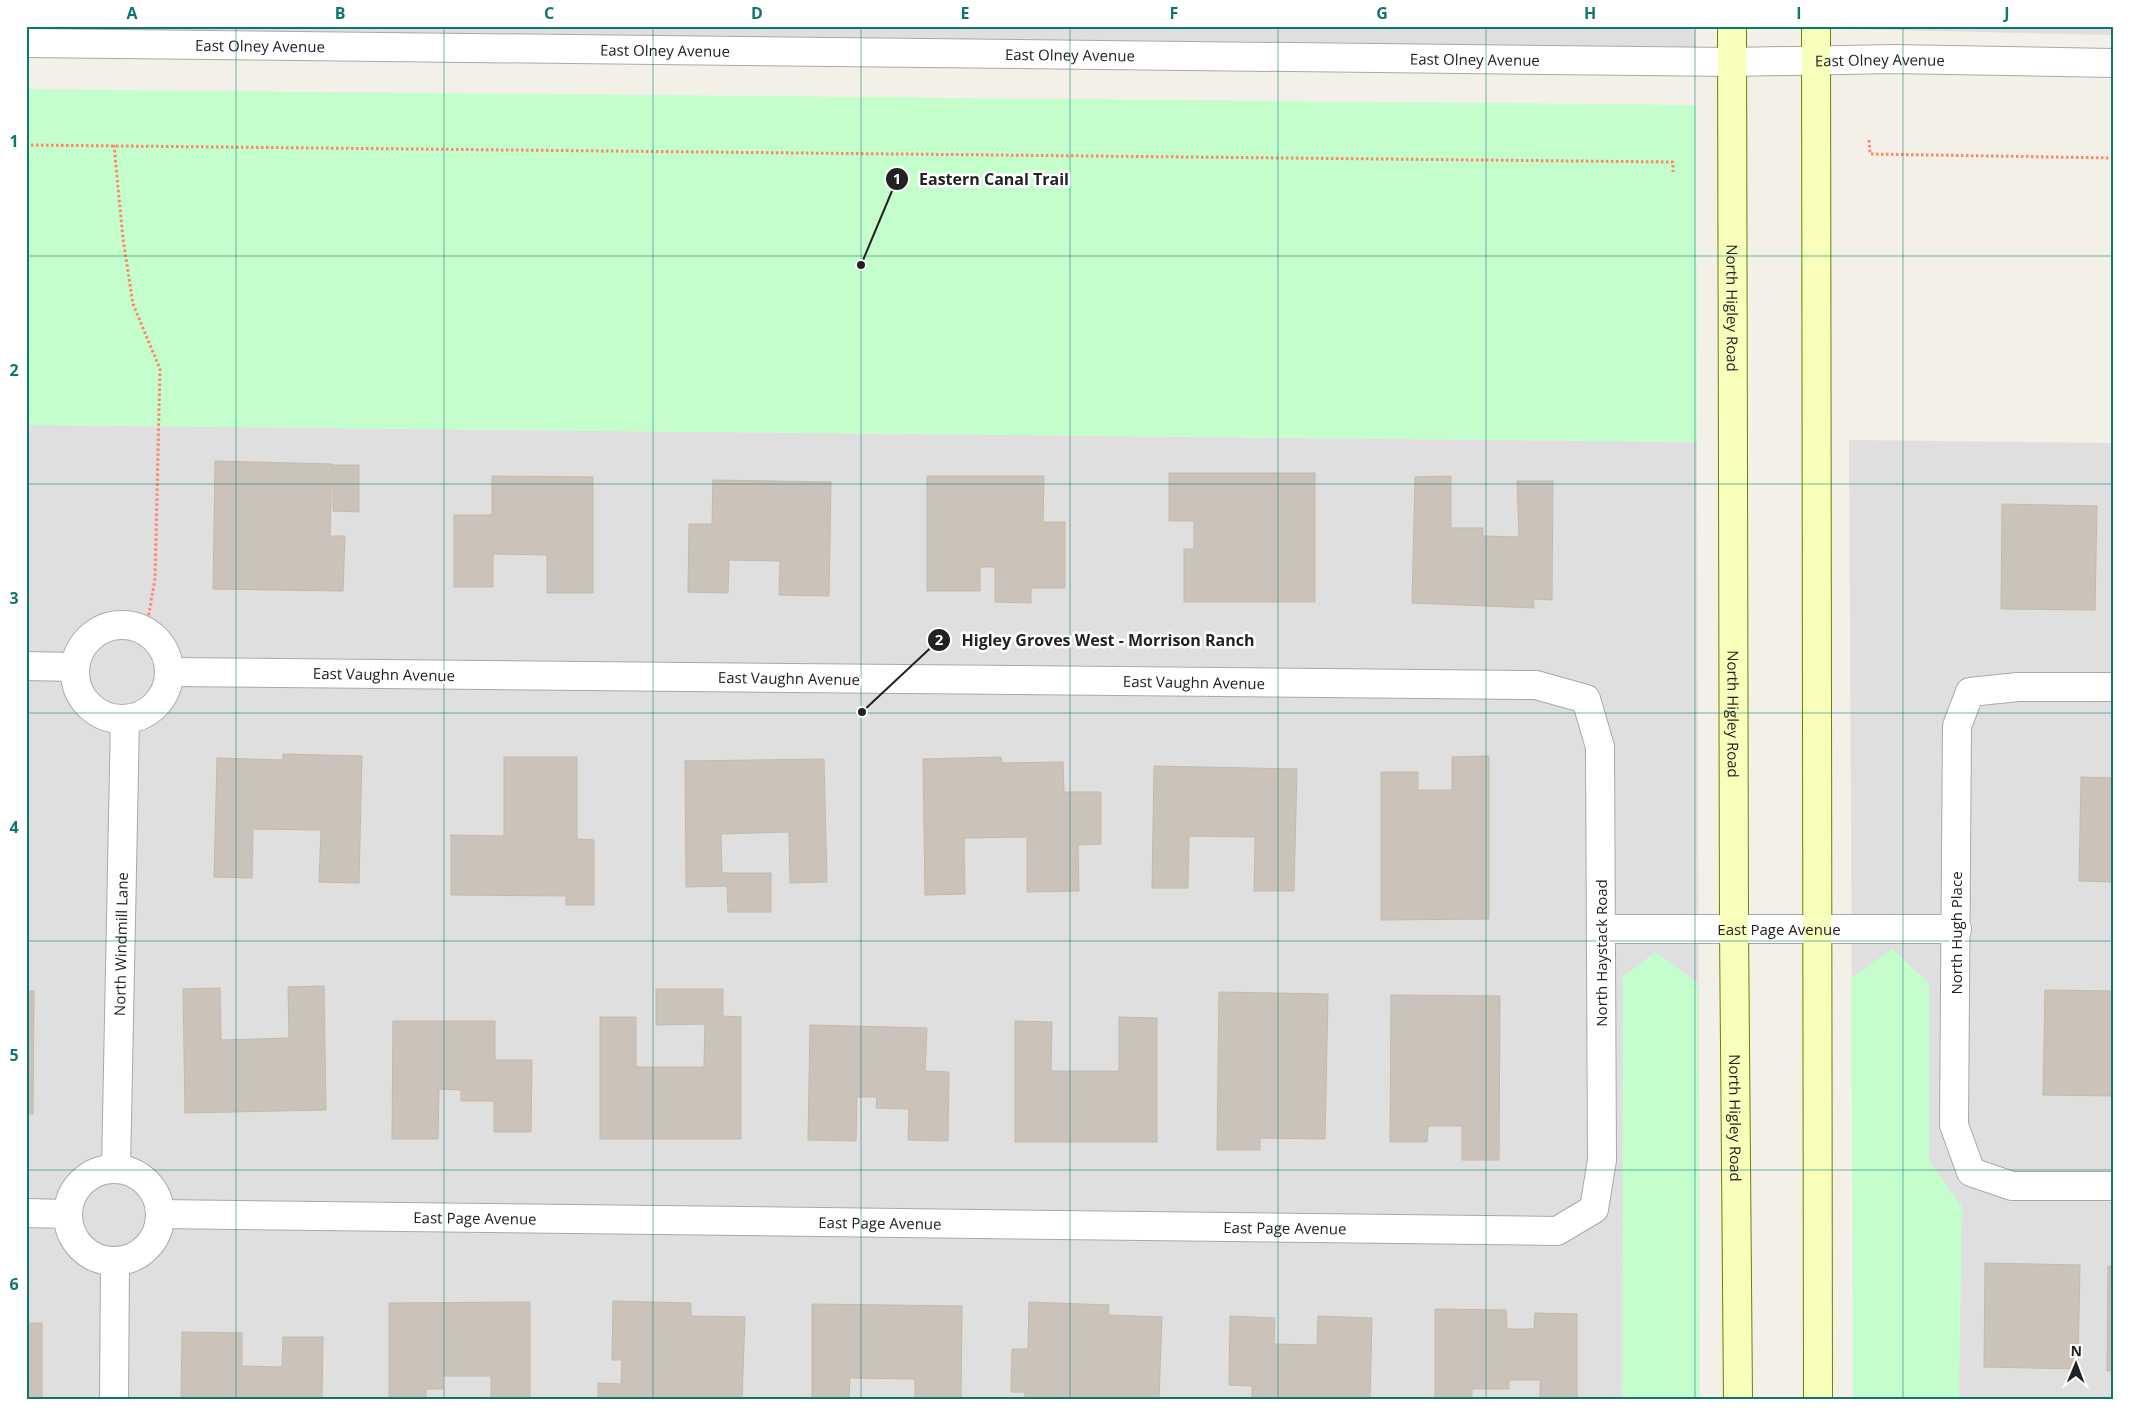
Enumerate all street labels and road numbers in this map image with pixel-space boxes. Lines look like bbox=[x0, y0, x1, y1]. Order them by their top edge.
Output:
street label: East Olney Avenue bbox=[195, 35, 325, 56]
street label: East Olney Avenue bbox=[600, 39, 730, 61]
street label: East Olney Avenue bbox=[1005, 44, 1135, 65]
street label: East Olney Avenue bbox=[1410, 48, 1540, 70]
street label: East Olney Avenue bbox=[1815, 49, 1945, 70]
street label: North Higley Road bbox=[1722, 244, 1743, 372]
street label: North Higley Road bbox=[1723, 650, 1744, 778]
street label: East Vaughn Avenue bbox=[313, 663, 455, 685]
street label: East Vaughn Avenue bbox=[718, 667, 860, 689]
street label: East Vaughn Avenue bbox=[1123, 671, 1265, 693]
street label: North Hugh Place bbox=[1946, 871, 1966, 995]
street label: North Windmill Lane bbox=[109, 872, 132, 1016]
street label: North Haystack Road bbox=[1591, 879, 1611, 1027]
street label: East Page Avenue bbox=[1717, 919, 1841, 939]
street label: North Higley Road bbox=[1725, 1054, 1746, 1182]
street label: East Page Avenue bbox=[413, 1207, 537, 1229]
street label: East Page Avenue bbox=[818, 1212, 942, 1234]
street label: East Page Avenue bbox=[1223, 1217, 1347, 1238]

